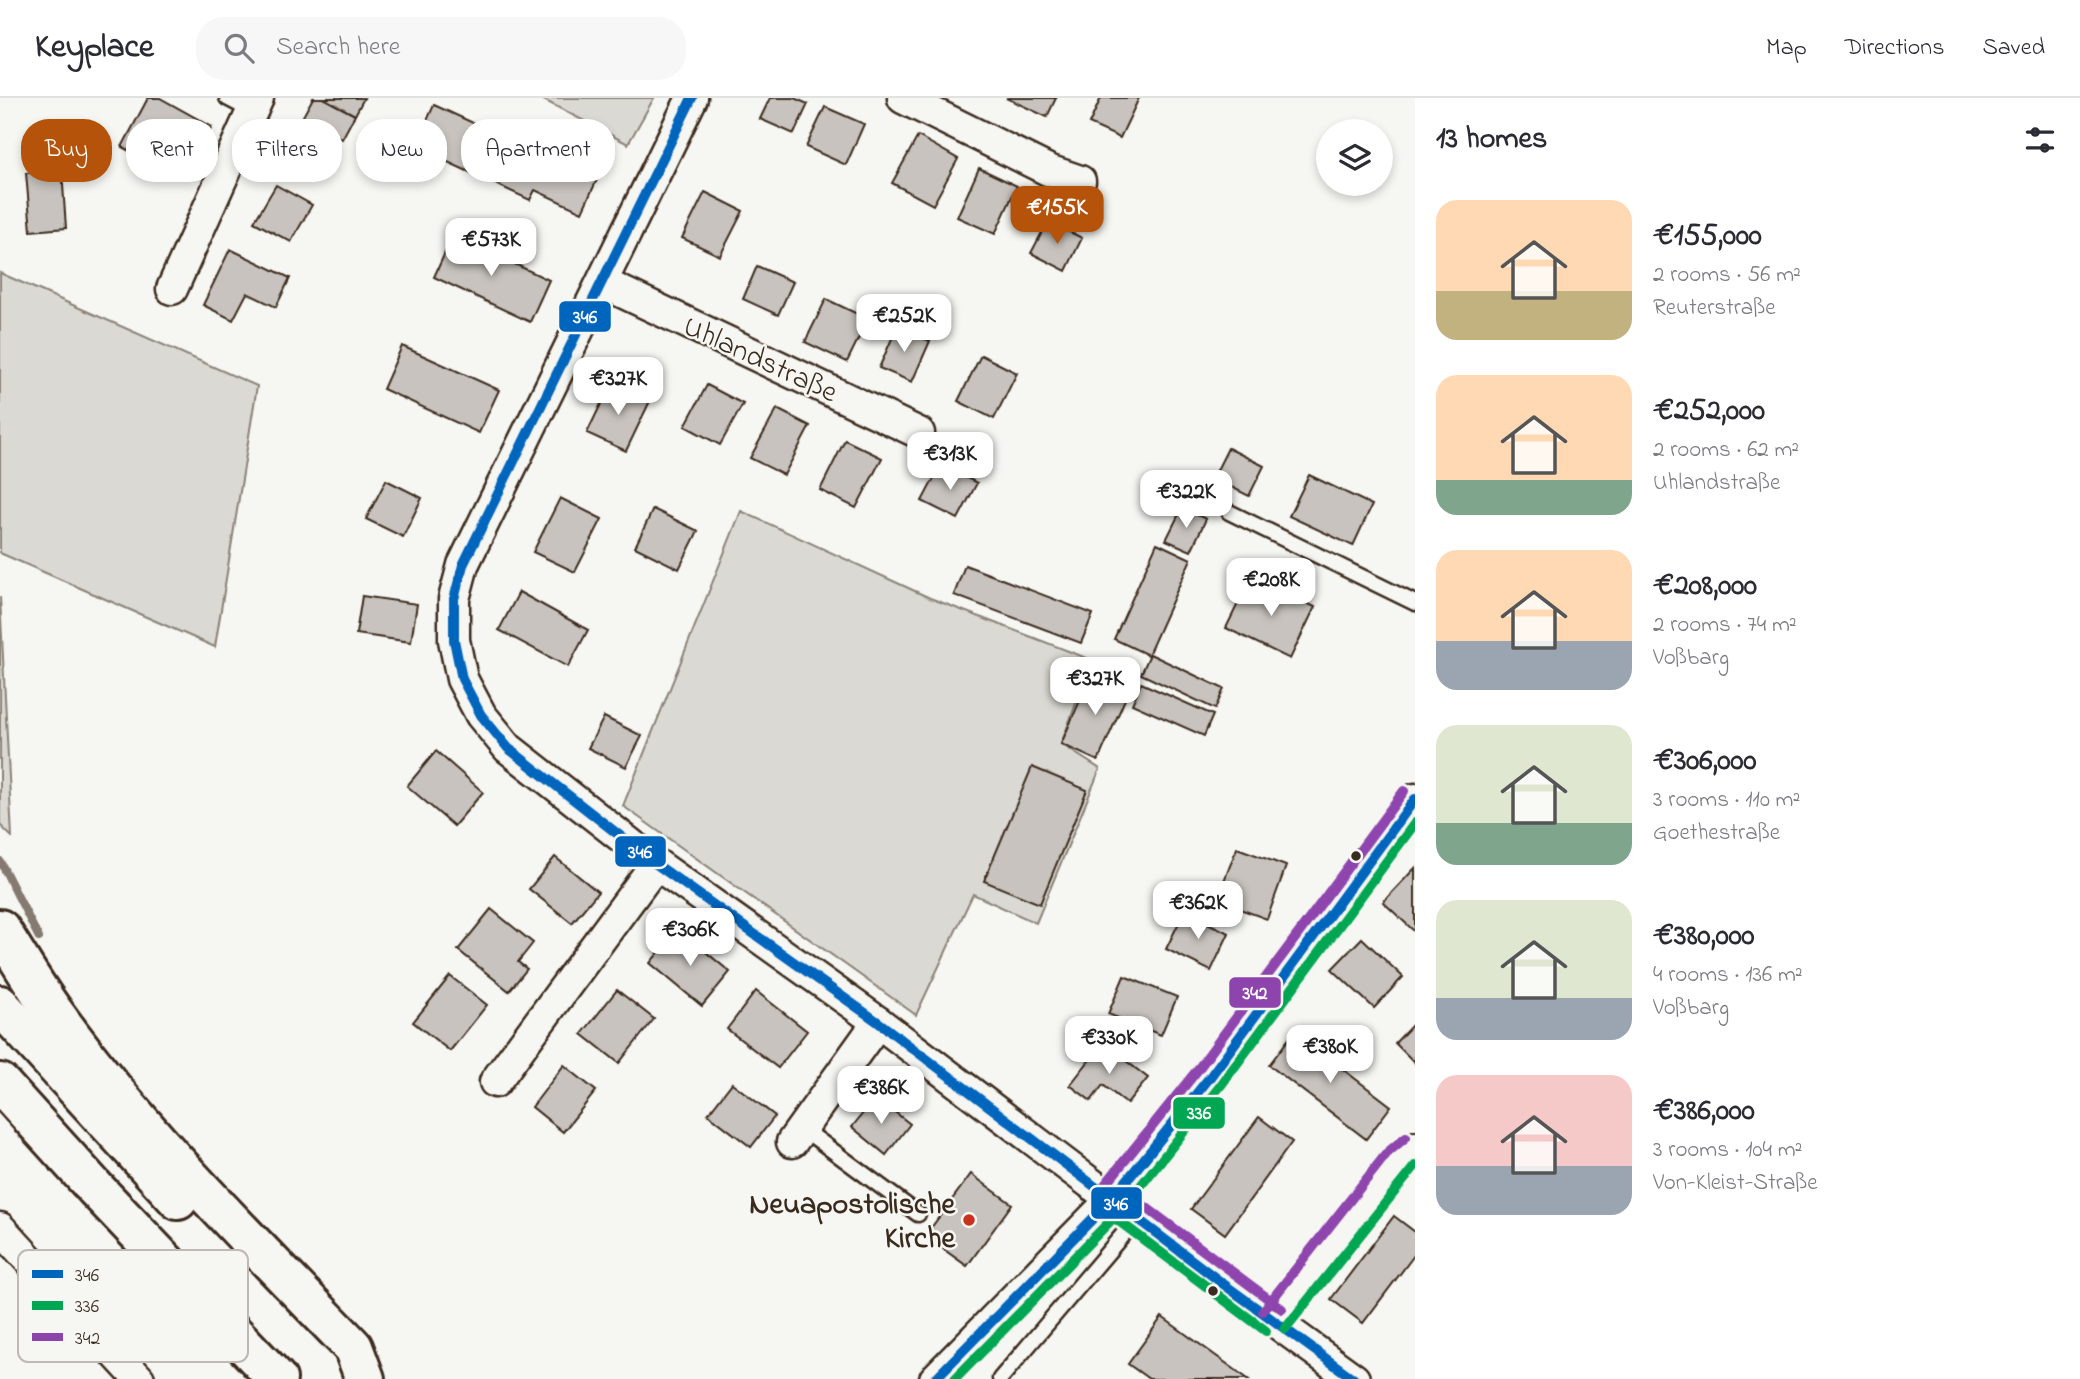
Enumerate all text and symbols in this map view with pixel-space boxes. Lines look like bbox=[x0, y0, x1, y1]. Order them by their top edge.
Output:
search box bbox=[196, 17, 686, 80]
text: Keyplace bbox=[35, 24, 154, 72]
icon: search bbox=[220, 29, 258, 67]
text: Search here bbox=[276, 29, 400, 67]
text: Map bbox=[1766, 31, 1807, 66]
text: Directions bbox=[1845, 31, 1944, 66]
text: Saved bbox=[1982, 31, 2045, 66]
text: 13 homes bbox=[1436, 118, 1547, 162]
chip: Buy bbox=[21, 119, 112, 182]
chip: Rent bbox=[126, 119, 218, 182]
chip: Filters bbox=[232, 119, 342, 182]
chip: New bbox=[356, 119, 447, 182]
chip: Apartment bbox=[461, 119, 615, 182]
map controls bbox=[1316, 119, 1393, 196]
button: layers bbox=[1316, 119, 1393, 196]
icon: filters bbox=[2021, 121, 2059, 159]
pin: €155K bbox=[1008, 186, 1106, 246]
text: €155K bbox=[1027, 192, 1087, 225]
text: €155,000 bbox=[1653, 215, 1762, 259]
pin: €573K bbox=[442, 218, 540, 278]
text: €573K bbox=[461, 224, 521, 257]
icon: home bbox=[1492, 228, 1576, 312]
text: 2 rooms · 56 m² bbox=[1653, 259, 1801, 292]
text: Reuterstraße bbox=[1653, 292, 1776, 325]
pin: €252K bbox=[855, 294, 953, 354]
line badge: 346 bbox=[558, 300, 612, 333]
text: €252K bbox=[872, 300, 936, 333]
text: 346 bbox=[572, 305, 598, 332]
street label: Uhlandstraße bbox=[675, 306, 845, 416]
pin: €327K bbox=[569, 358, 667, 417]
text: €327K bbox=[589, 363, 647, 396]
text: €252,000 bbox=[1653, 390, 1765, 434]
icon: home bbox=[1492, 403, 1576, 487]
pin: €313K bbox=[901, 432, 999, 492]
text: 2 rooms · 62 m² bbox=[1653, 434, 1799, 467]
text: €313K bbox=[923, 438, 977, 471]
text: Uhlandstraße bbox=[1653, 467, 1780, 500]
pin: €322K bbox=[1137, 470, 1235, 530]
text: €322K bbox=[1156, 476, 1216, 509]
pin: €208K bbox=[1222, 559, 1320, 618]
text: €208K bbox=[1242, 564, 1300, 597]
text: €208,000 bbox=[1653, 565, 1757, 609]
icon: home bbox=[1492, 578, 1576, 662]
text: 2 rooms · 74 m² bbox=[1653, 609, 1797, 642]
text: Voßbarg bbox=[1653, 642, 1729, 675]
pin: €327K bbox=[1046, 658, 1144, 717]
text: €327K bbox=[1066, 663, 1124, 696]
text: €306,000 bbox=[1653, 740, 1757, 784]
icon: home bbox=[1492, 753, 1576, 837]
text: 3 rooms · 110 m² bbox=[1653, 784, 1800, 817]
text: Goethestraße bbox=[1653, 817, 1780, 850]
line badge: 346 bbox=[614, 835, 667, 868]
text: 346 bbox=[627, 840, 653, 867]
unlabelled marker bbox=[1349, 849, 1363, 863]
pin: €362K bbox=[1149, 882, 1247, 941]
text: €362K bbox=[1169, 887, 1227, 920]
pin: €306K bbox=[641, 908, 739, 968]
text: €306K bbox=[662, 914, 718, 947]
text: €380,000 bbox=[1653, 915, 1755, 959]
icon: home bbox=[1492, 928, 1576, 1012]
text: 4 rooms · 136 m² bbox=[1653, 959, 1803, 992]
line badge: 342 bbox=[1228, 976, 1282, 1009]
text: 342 bbox=[1241, 981, 1268, 1008]
text: Voßbarg bbox=[1653, 992, 1729, 1025]
pin: €330K bbox=[1060, 1016, 1158, 1076]
text: €330K bbox=[1081, 1022, 1137, 1055]
pin: €380K bbox=[1281, 1026, 1379, 1085]
text: €380K bbox=[1302, 1031, 1358, 1064]
pin: €386K bbox=[832, 1066, 930, 1126]
text: €386K bbox=[853, 1072, 909, 1105]
text: €386,000 bbox=[1653, 1090, 1755, 1134]
line badge: 336 bbox=[1172, 1096, 1226, 1130]
text: 336 bbox=[1186, 1101, 1212, 1128]
icon: home bbox=[1492, 1103, 1576, 1187]
text: 3 rooms · 104 m² bbox=[1653, 1134, 1802, 1167]
text: Von-Kleist-Straße bbox=[1653, 1167, 1818, 1200]
place label: Neuapostolische Kirche bbox=[749, 1184, 957, 1262]
line badge: 346 bbox=[1090, 1186, 1143, 1220]
text: 346 bbox=[1103, 1192, 1129, 1219]
marker: Neuapostolische Kirche bbox=[961, 1212, 977, 1228]
legend bbox=[18, 1250, 248, 1362]
text: 346 bbox=[75, 1263, 99, 1290]
unlabelled marker bbox=[1206, 1284, 1220, 1298]
text: 336 bbox=[75, 1294, 99, 1321]
text: 342 bbox=[75, 1326, 100, 1353]

